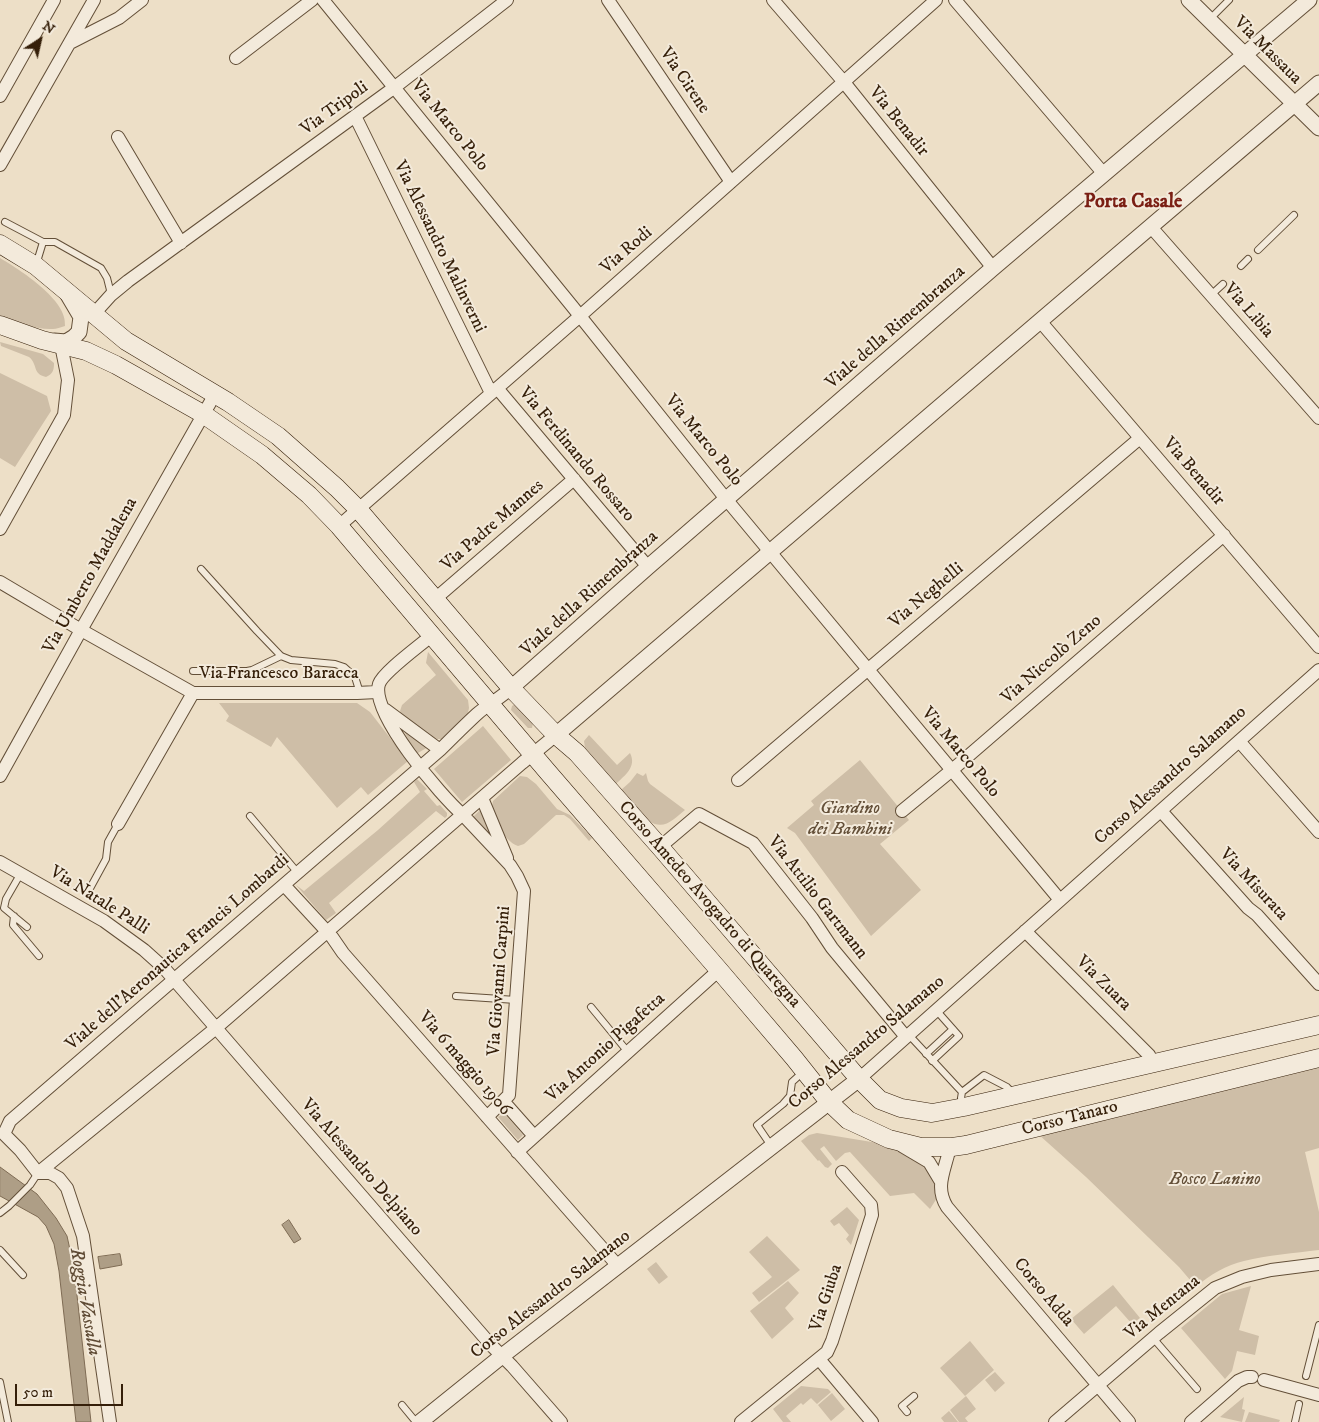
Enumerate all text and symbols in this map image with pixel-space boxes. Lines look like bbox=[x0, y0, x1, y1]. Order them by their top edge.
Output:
street label: Via Massaua bbox=[1228, 12, 1306, 90]
north arrow bbox=[15, 15, 65, 65]
text: N bbox=[39, 17, 58, 38]
street label: Via Cirene bbox=[654, 44, 714, 118]
street label: Via Marco Polo bbox=[406, 76, 492, 176]
street label: Via Tripoli bbox=[297, 77, 373, 141]
street label: Via Benadir bbox=[863, 83, 933, 161]
street label: Via Alessandro Malinverni bbox=[388, 158, 490, 336]
district label: Porta Casale bbox=[1084, 191, 1182, 215]
street label: Via Rodi bbox=[597, 223, 657, 279]
street label: Viale della Rimembranza bbox=[822, 262, 970, 394]
street label: Via Libia bbox=[1218, 279, 1278, 343]
street label: Via Ferdinando Rossaro bbox=[513, 383, 639, 527]
street label: Via Marco Polo bbox=[660, 391, 746, 491]
street label: Via Benadir bbox=[1157, 433, 1229, 511]
street label: Via Padre Mannes bbox=[437, 476, 549, 576]
street label: Via Umberto Maddalena bbox=[39, 494, 143, 658]
street label: Viale della Rimembranza bbox=[517, 527, 663, 661]
street label: Via Neghelli bbox=[885, 559, 969, 633]
street label: Via Niccolò Zeno bbox=[998, 611, 1106, 709]
street label: Via Francesco Baracca bbox=[199, 663, 359, 685]
street label: Corso Alessandro Salamano bbox=[1091, 702, 1251, 850]
street label: Via Marco Polo bbox=[916, 703, 1004, 803]
street label: Corso Amedeo Avogadro di Quaregna bbox=[613, 797, 805, 1013]
park label: Giardino dei Bambini bbox=[808, 798, 892, 841]
street label: Via Attilio Gartmann bbox=[762, 832, 872, 964]
street label: Via Misurata bbox=[1214, 844, 1292, 926]
street label: Viale dell'Aeronautica Francis Lombardi bbox=[62, 850, 294, 1056]
street label: Via Natale Palli bbox=[45, 862, 153, 940]
street label: Via Giovanni Carpini bbox=[484, 905, 516, 1057]
street label: Via Zuara bbox=[1071, 952, 1135, 1016]
street label: Corso Alessandro Salamano bbox=[785, 971, 949, 1115]
street label: Via Antonio Pigafetta bbox=[542, 989, 670, 1107]
street label: Via 6 maggio 1906 bbox=[413, 1007, 515, 1121]
street label: Via Alessandro Delpiano bbox=[296, 1095, 426, 1241]
street label: Corso Tanaro bbox=[1020, 1097, 1120, 1141]
park label: Bosco Lanino bbox=[1169, 1169, 1261, 1191]
street label: Corso Alessandro Salamano bbox=[467, 1226, 635, 1364]
water label: Roggia Vassalla bbox=[63, 1246, 105, 1358]
street label: Corso Adda bbox=[1008, 1254, 1078, 1332]
street label: Via Giuba bbox=[806, 1262, 848, 1334]
street label: Via Mentana bbox=[1121, 1271, 1205, 1345]
scale bar bbox=[18, 1374, 125, 1406]
text: 50 m bbox=[23, 1383, 53, 1402]

